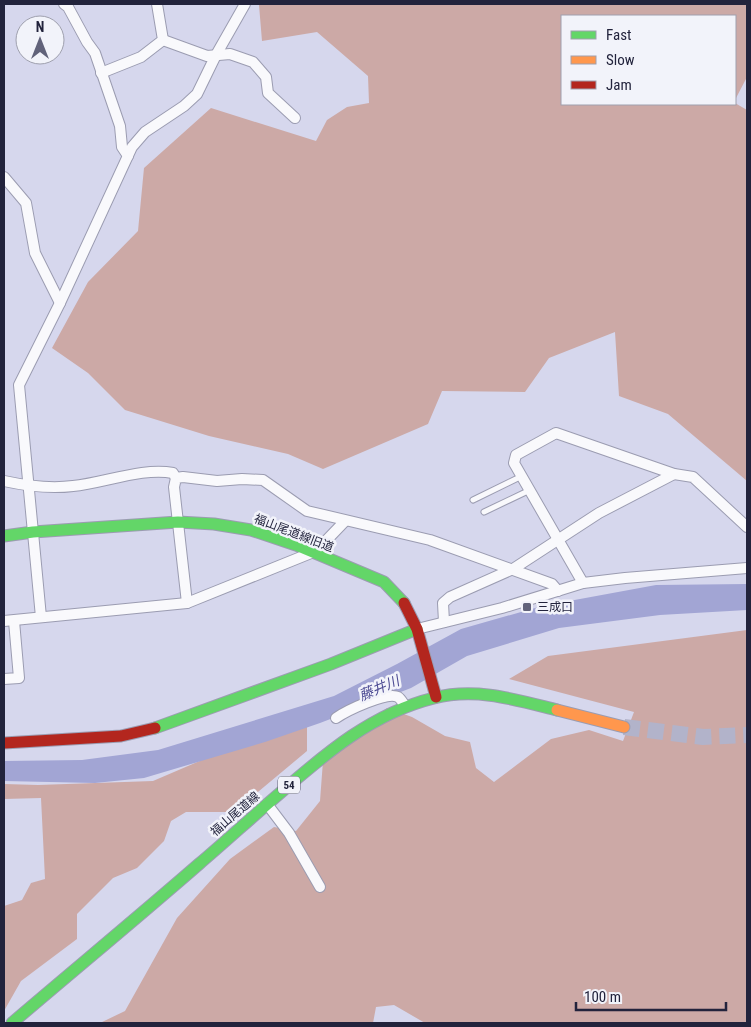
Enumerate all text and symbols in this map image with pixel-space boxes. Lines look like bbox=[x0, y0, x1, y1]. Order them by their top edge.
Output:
north arrow bbox=[15, 15, 65, 65]
legend bbox=[561, 15, 736, 105]
text: N bbox=[36, 19, 44, 35]
text: Fast bbox=[606, 26, 631, 44]
text: Slow bbox=[606, 51, 635, 69]
text: Jam bbox=[606, 76, 632, 94]
street label: 福山尾道線旧道 bbox=[252, 511, 336, 555]
place label: 三成口 bbox=[537, 600, 573, 614]
marker: 三成口 bbox=[521, 601, 533, 613]
water label: 藤井川 bbox=[357, 672, 403, 704]
road number: 54 bbox=[278, 776, 300, 794]
street label: 福山尾道線 bbox=[208, 789, 262, 839]
scale bar bbox=[576, 980, 726, 1012]
text: 100 m bbox=[584, 988, 621, 1006]

